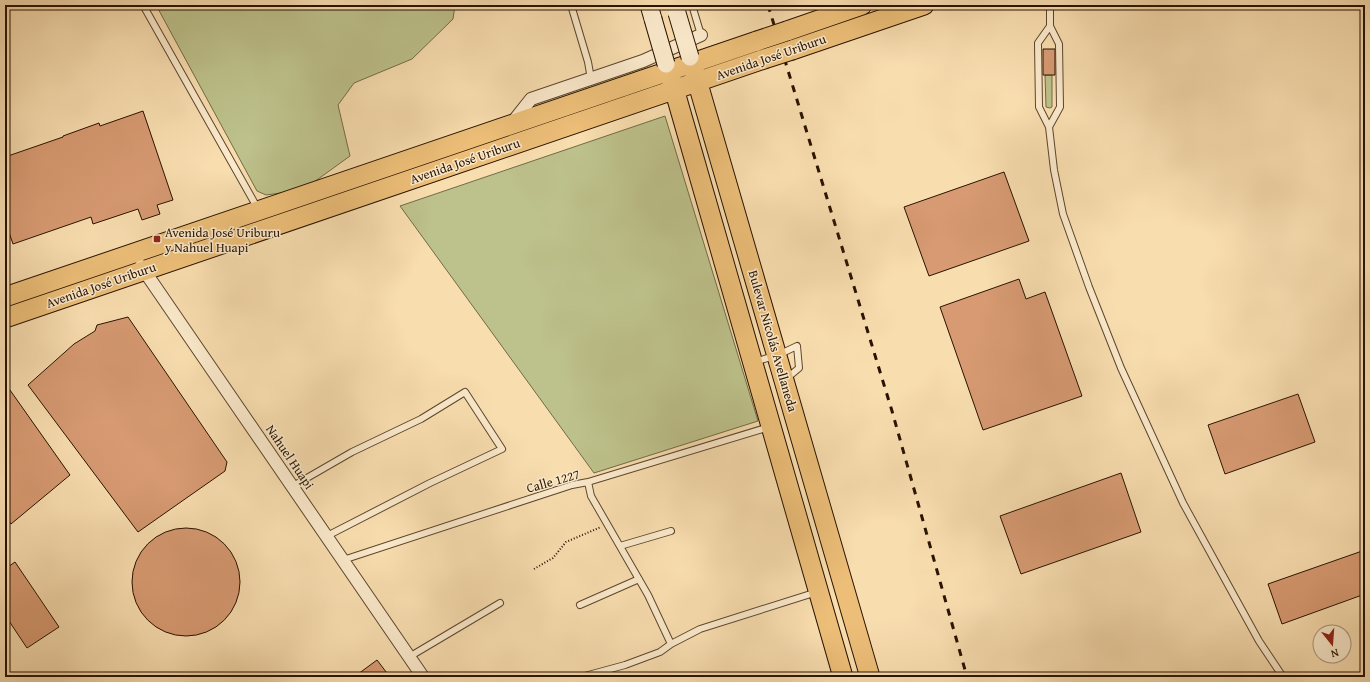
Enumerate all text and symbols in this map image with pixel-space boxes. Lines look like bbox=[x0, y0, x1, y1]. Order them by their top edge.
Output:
street label: Avenida José Uriburu bbox=[714, 29, 828, 85]
street label: Avenida José Uriburu bbox=[408, 133, 522, 189]
place label: Avenida José Uriburu y Nahuel Huapi bbox=[164, 223, 280, 257]
marker: Avenida José Uriburu y Nahuel Huapi bbox=[152, 234, 162, 244]
street label: Avenida José Uriburu bbox=[44, 257, 158, 313]
street label: Bulevar Nicolás Avellaneda bbox=[744, 268, 803, 415]
street label: Nahuel Huapi bbox=[261, 421, 319, 493]
street label: Calle 1227 bbox=[524, 464, 582, 498]
north arrow bbox=[1312, 624, 1352, 664]
text: N bbox=[1328, 645, 1341, 662]

